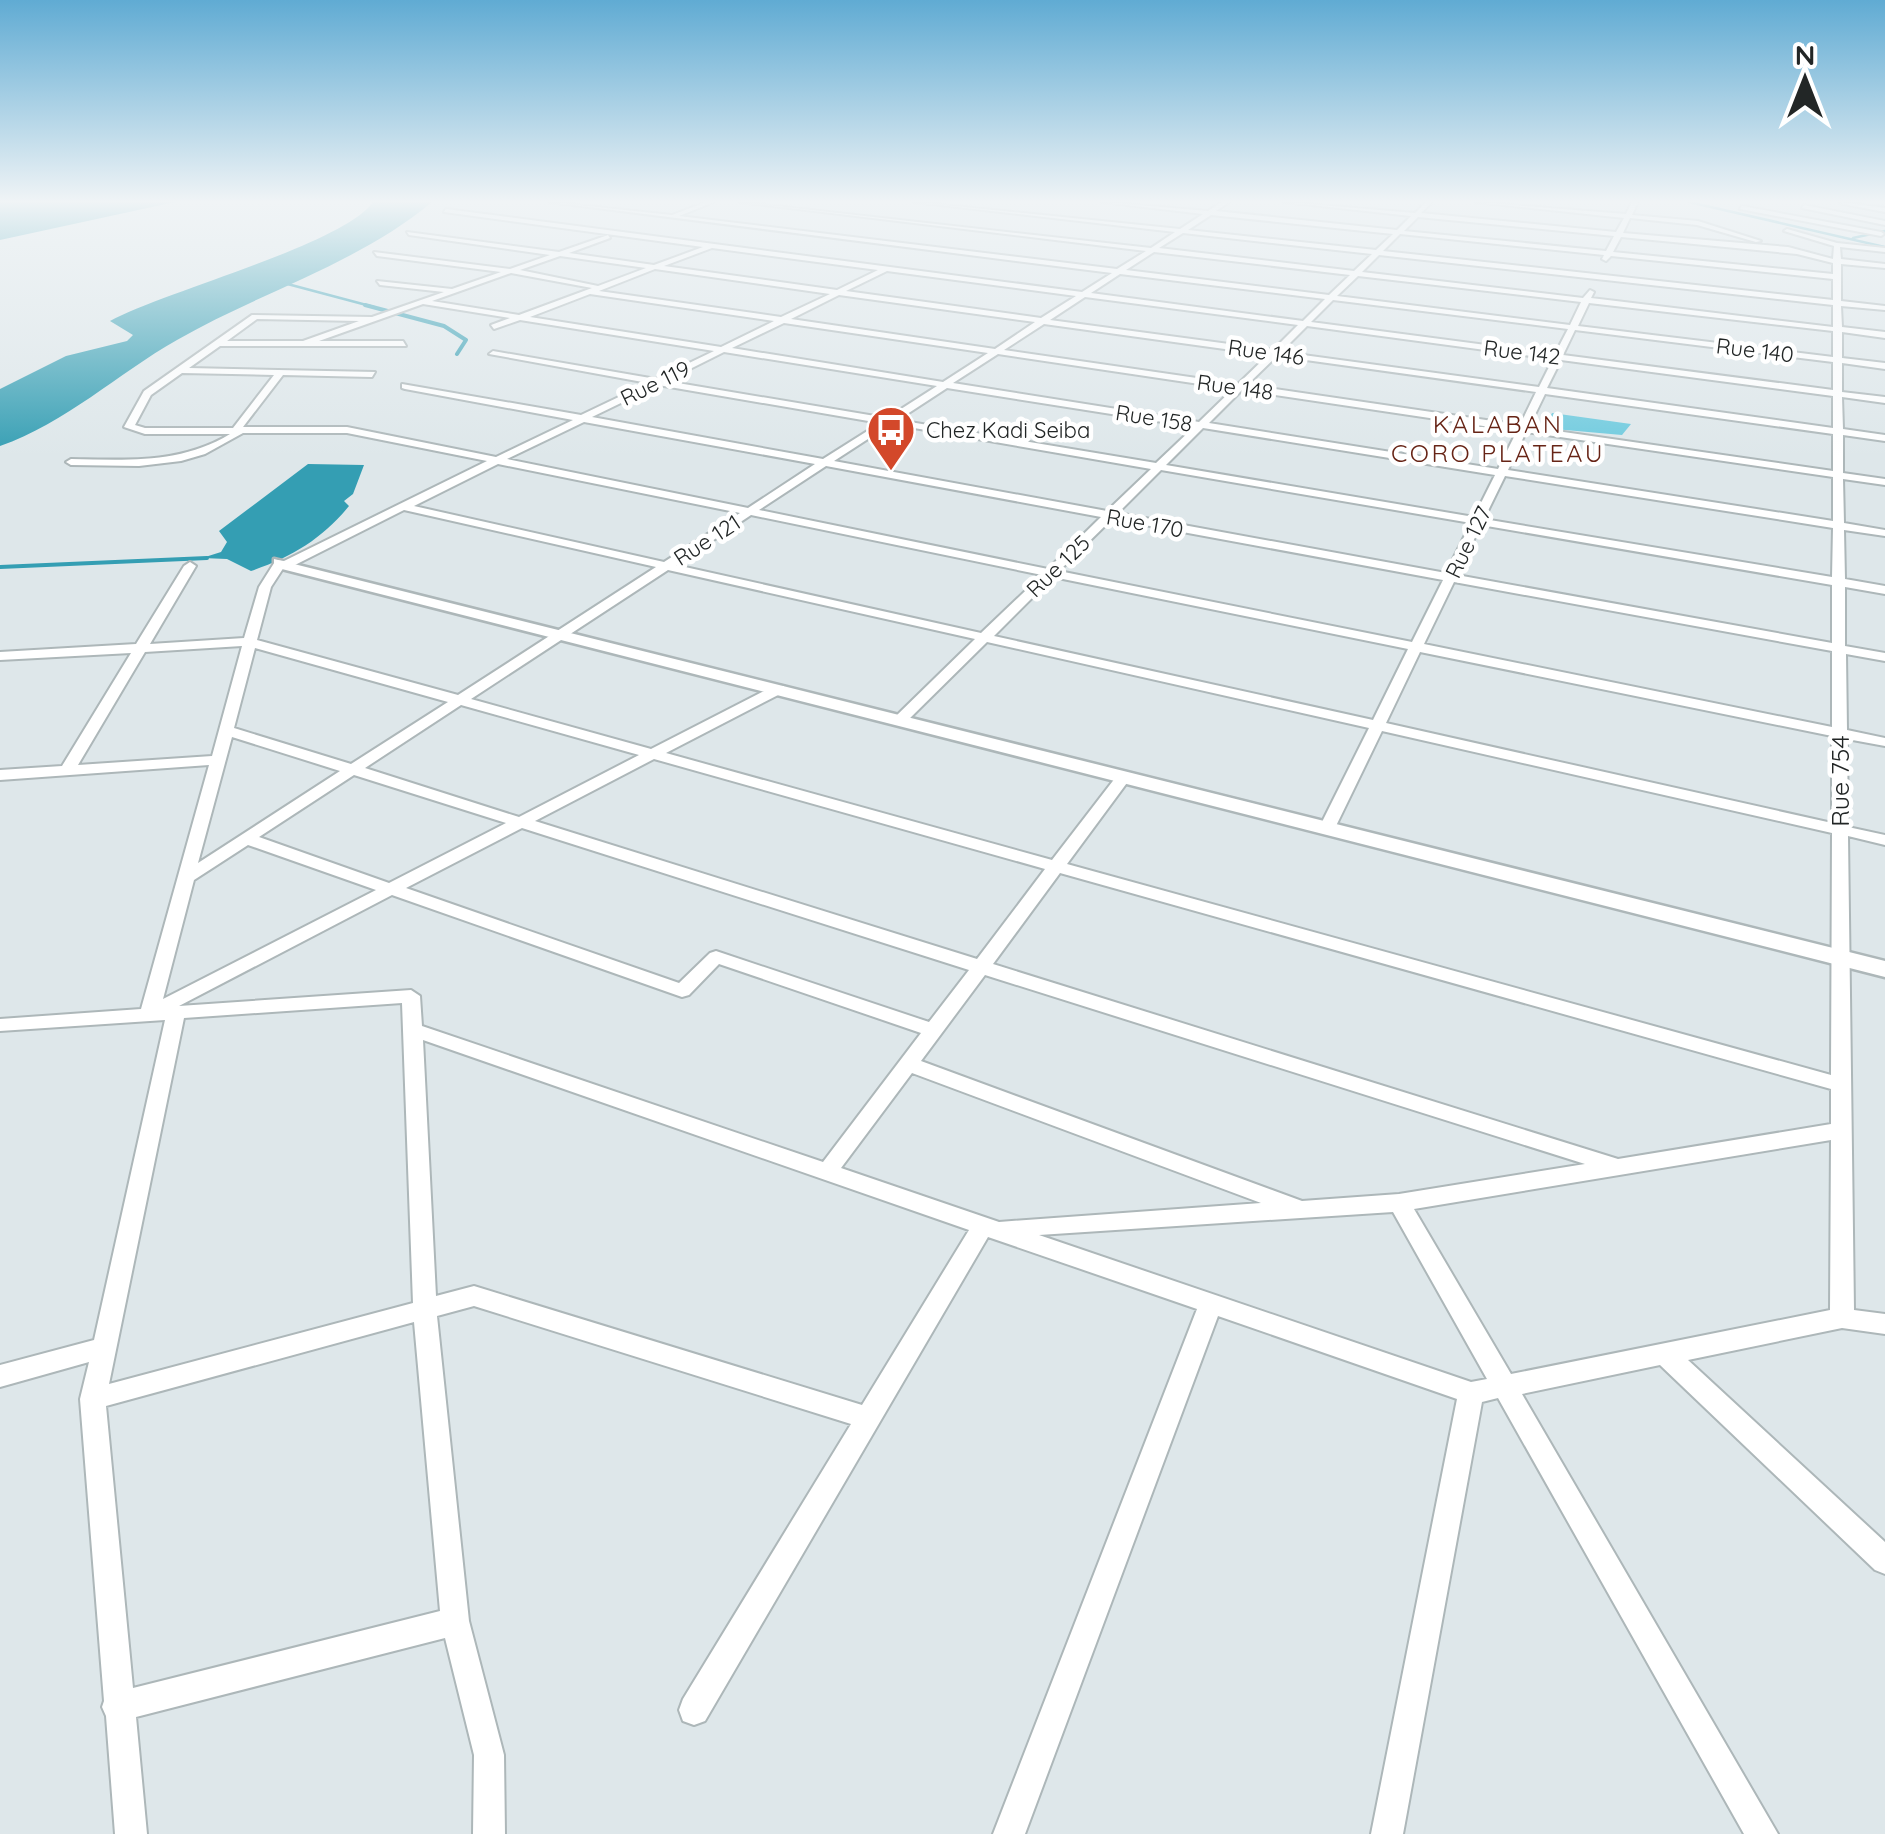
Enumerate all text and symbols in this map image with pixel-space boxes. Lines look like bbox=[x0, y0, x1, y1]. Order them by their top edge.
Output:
north arrow bbox=[1755, 30, 1855, 130]
text: N bbox=[1795, 37, 1815, 72]
street label: Rue 140 bbox=[1715, 331, 1795, 369]
street label: Rue 146 bbox=[1226, 333, 1306, 371]
street label: Rue 142 bbox=[1482, 333, 1562, 371]
street label: Rue 119 bbox=[616, 354, 694, 412]
street label: Rue 148 bbox=[1195, 368, 1275, 406]
street label: Rue 158 bbox=[1114, 398, 1194, 438]
bus stop icon: Chez Kadi Seiba bbox=[865, 404, 917, 472]
district label: KALABAN CORO PLATEAU bbox=[1391, 408, 1605, 468]
place label: Chez Kadi Seiba bbox=[926, 416, 1090, 444]
street label: Rue 127 bbox=[1439, 501, 1497, 583]
street label: Rue 170 bbox=[1104, 502, 1186, 544]
street label: Rue 121 bbox=[668, 508, 746, 572]
street label: Rue 125 bbox=[1020, 529, 1096, 603]
street label: Rue 754 bbox=[1824, 735, 1855, 827]

